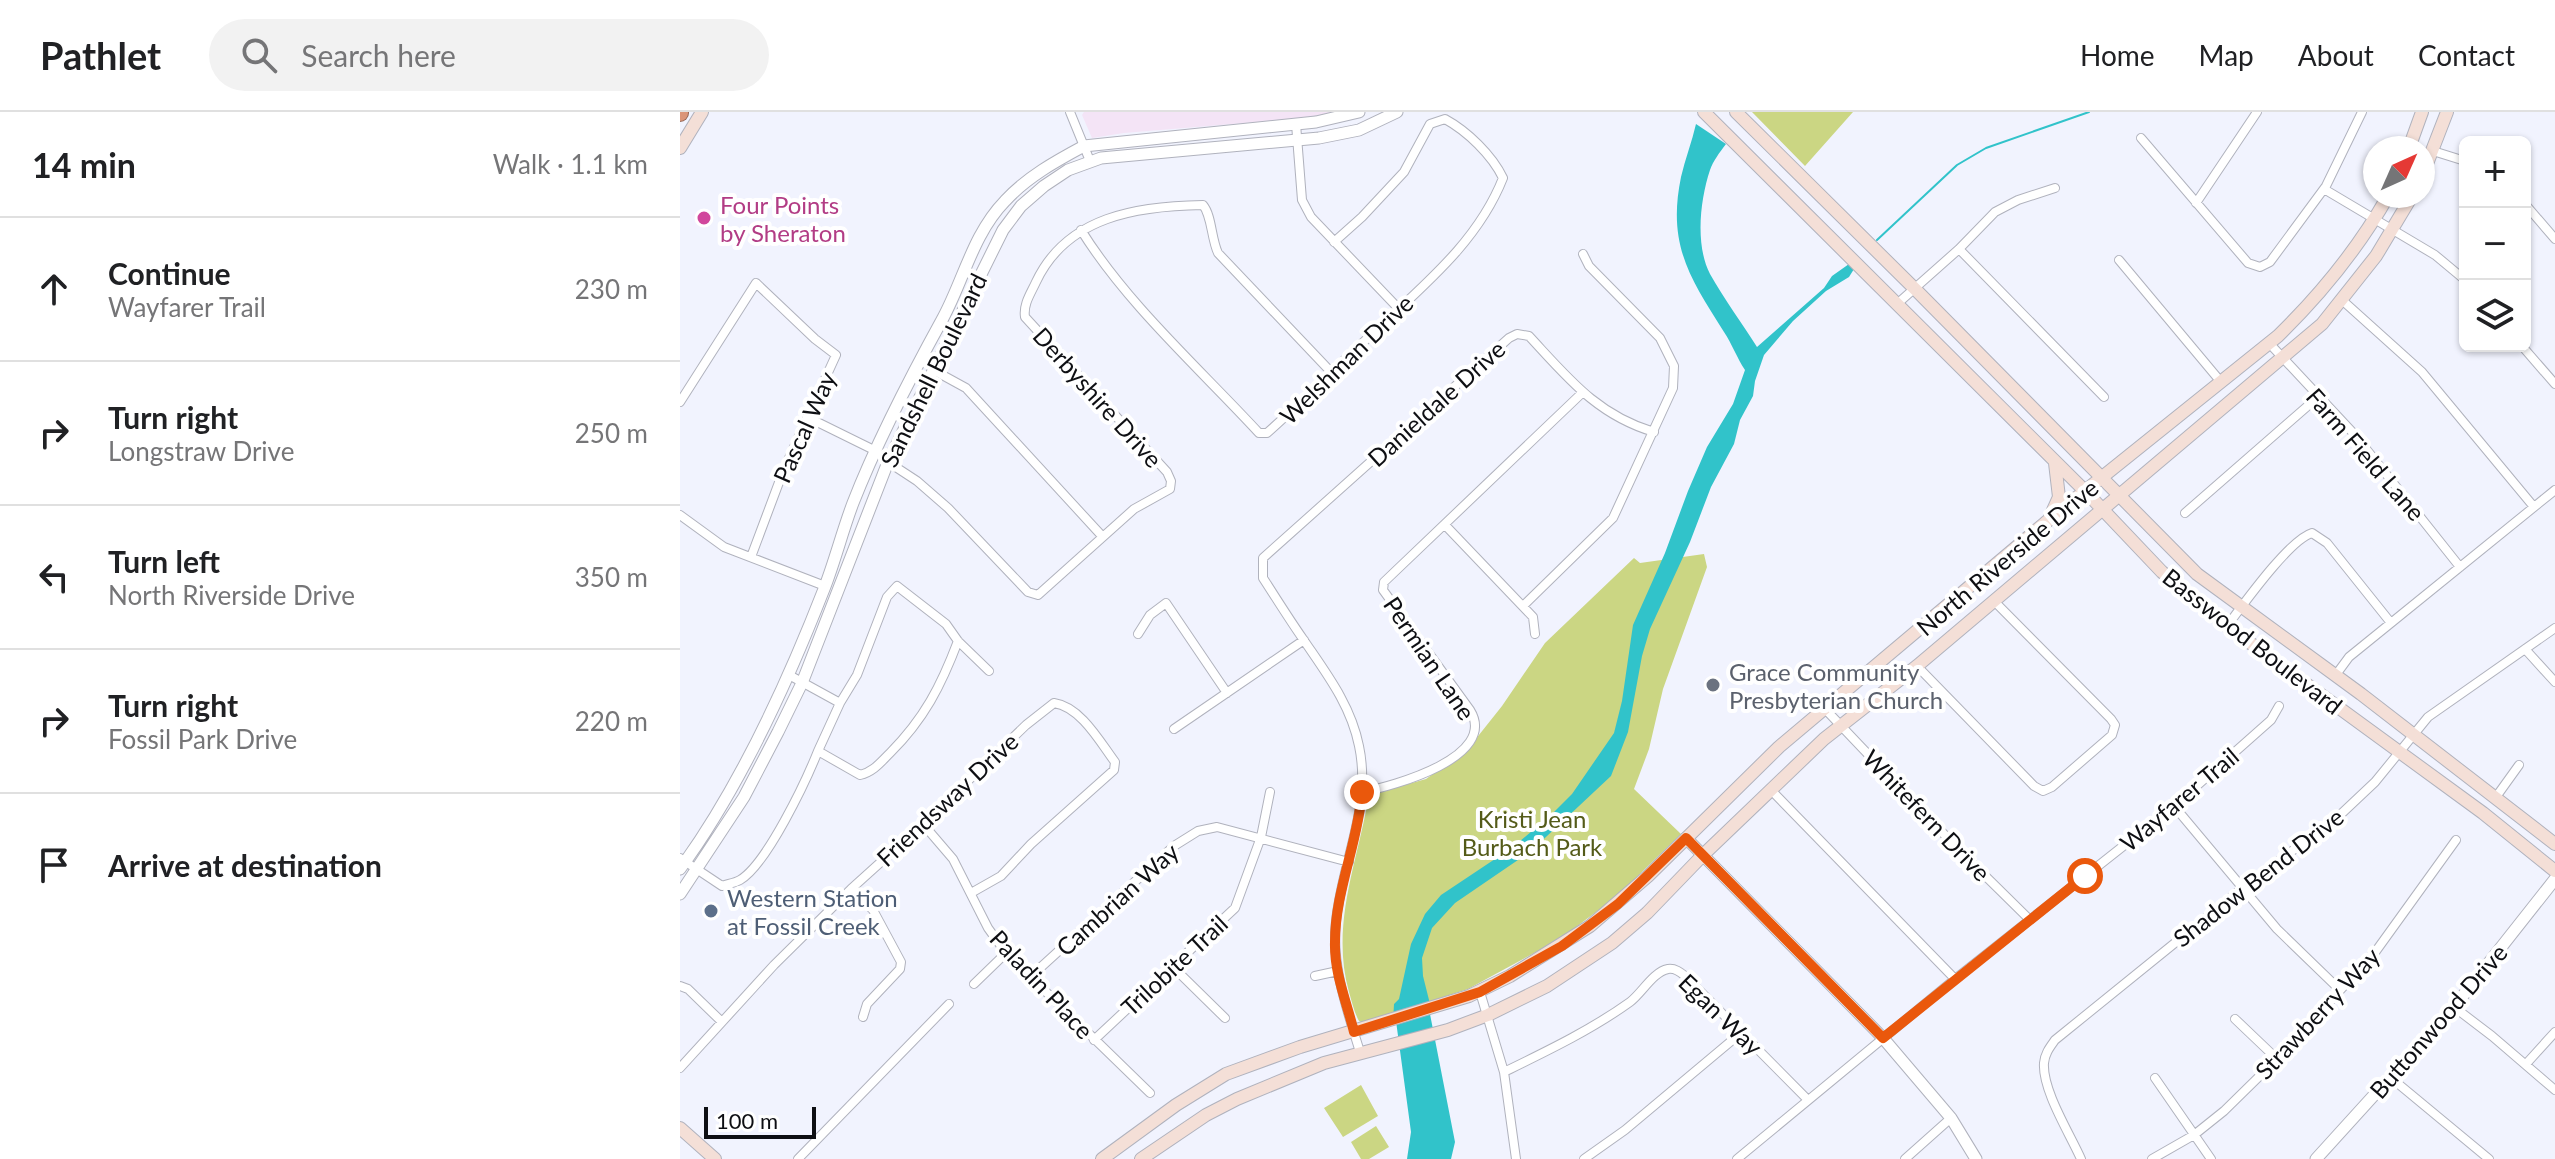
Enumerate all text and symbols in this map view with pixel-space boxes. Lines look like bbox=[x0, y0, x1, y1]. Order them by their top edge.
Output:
search box bbox=[209, 19, 769, 91]
text: Pathlet bbox=[40, 32, 161, 78]
icon: search bbox=[237, 33, 281, 77]
text: Search here bbox=[301, 37, 456, 73]
text: Home bbox=[2080, 38, 2155, 72]
text: Map bbox=[2199, 38, 2254, 72]
text: About bbox=[2298, 38, 2374, 72]
text: Contact bbox=[2418, 38, 2515, 72]
north arrow bbox=[2363, 136, 2435, 208]
map controls bbox=[2459, 136, 2531, 352]
button: + bbox=[2459, 136, 2531, 208]
text: 14 min bbox=[32, 144, 136, 185]
text: Walk · 1.1 km bbox=[493, 148, 648, 180]
place label: Four Points by Sheraton bbox=[720, 190, 846, 247]
button: − bbox=[2459, 208, 2531, 280]
marker: Four Points by Sheraton bbox=[695, 209, 713, 227]
text: Continue bbox=[108, 255, 231, 291]
icon: ahead bbox=[32, 267, 76, 311]
street label: Sandshell Boulevard bbox=[874, 269, 992, 471]
text: 230 m bbox=[575, 273, 648, 305]
button: layers bbox=[2459, 280, 2531, 352]
street label: Welshman Drive bbox=[1273, 288, 1419, 430]
text: Wayfarer Trail bbox=[108, 291, 266, 323]
street label: Derbyshire Drive bbox=[1027, 321, 1169, 473]
street label: Danieldale Drive bbox=[1361, 334, 1511, 472]
street label: Pascal Way bbox=[767, 366, 842, 487]
street label: Farm Field Lane bbox=[2301, 382, 2431, 526]
text: Turn right bbox=[108, 399, 238, 435]
icon: right bbox=[32, 411, 76, 455]
text: 250 m bbox=[575, 417, 648, 449]
text: Longstraw Drive bbox=[108, 435, 294, 467]
street label: North Riverside Drive bbox=[1910, 473, 2104, 641]
text: Turn left bbox=[108, 543, 220, 579]
icon: left bbox=[32, 555, 76, 599]
text: 350 m bbox=[575, 561, 648, 593]
street label: Basswood Boulevard bbox=[2158, 562, 2348, 720]
text: North Riverside Drive bbox=[108, 579, 355, 611]
street label: Permian Lane bbox=[1378, 591, 1482, 725]
place label: Grace Community Presbyterian Church bbox=[1729, 657, 1943, 714]
marker: Grace Community Presbyterian Church bbox=[1704, 676, 1722, 694]
text: Turn right bbox=[108, 687, 238, 723]
icon: right bbox=[32, 699, 76, 743]
text: 220 m bbox=[575, 705, 648, 737]
text: Fossil Park Drive bbox=[108, 723, 297, 755]
street label: Friendsway Drive bbox=[870, 726, 1024, 872]
street label: Wayfarer Trail bbox=[2114, 741, 2244, 857]
street label: Whitefern Drive bbox=[1857, 743, 1997, 887]
route end bbox=[1344, 774, 1380, 810]
street label: Shadow Bend Drive bbox=[2167, 802, 2349, 952]
park label: Kristi Jean Burbach Park bbox=[1462, 804, 1603, 861]
street label: Cambrian Way bbox=[1050, 836, 1184, 961]
icon: arrive bbox=[32, 843, 76, 887]
text: Arrive at destination bbox=[108, 847, 382, 883]
route start bbox=[2067, 858, 2103, 894]
place label: Western Station at Fossil Creek bbox=[727, 883, 898, 940]
marker: Western Station at Fossil Creek bbox=[702, 902, 720, 920]
street label: Trilobite Trail bbox=[1115, 909, 1233, 1021]
street label: Paladin Place bbox=[984, 924, 1100, 1044]
street label: Buttonwood Drive bbox=[2363, 938, 2513, 1104]
street label: Strawberry Way bbox=[2249, 941, 2386, 1085]
street label: Egan Way bbox=[1673, 967, 1769, 1061]
scale bar bbox=[704, 1103, 816, 1139]
text: 100 m bbox=[716, 1107, 778, 1134]

